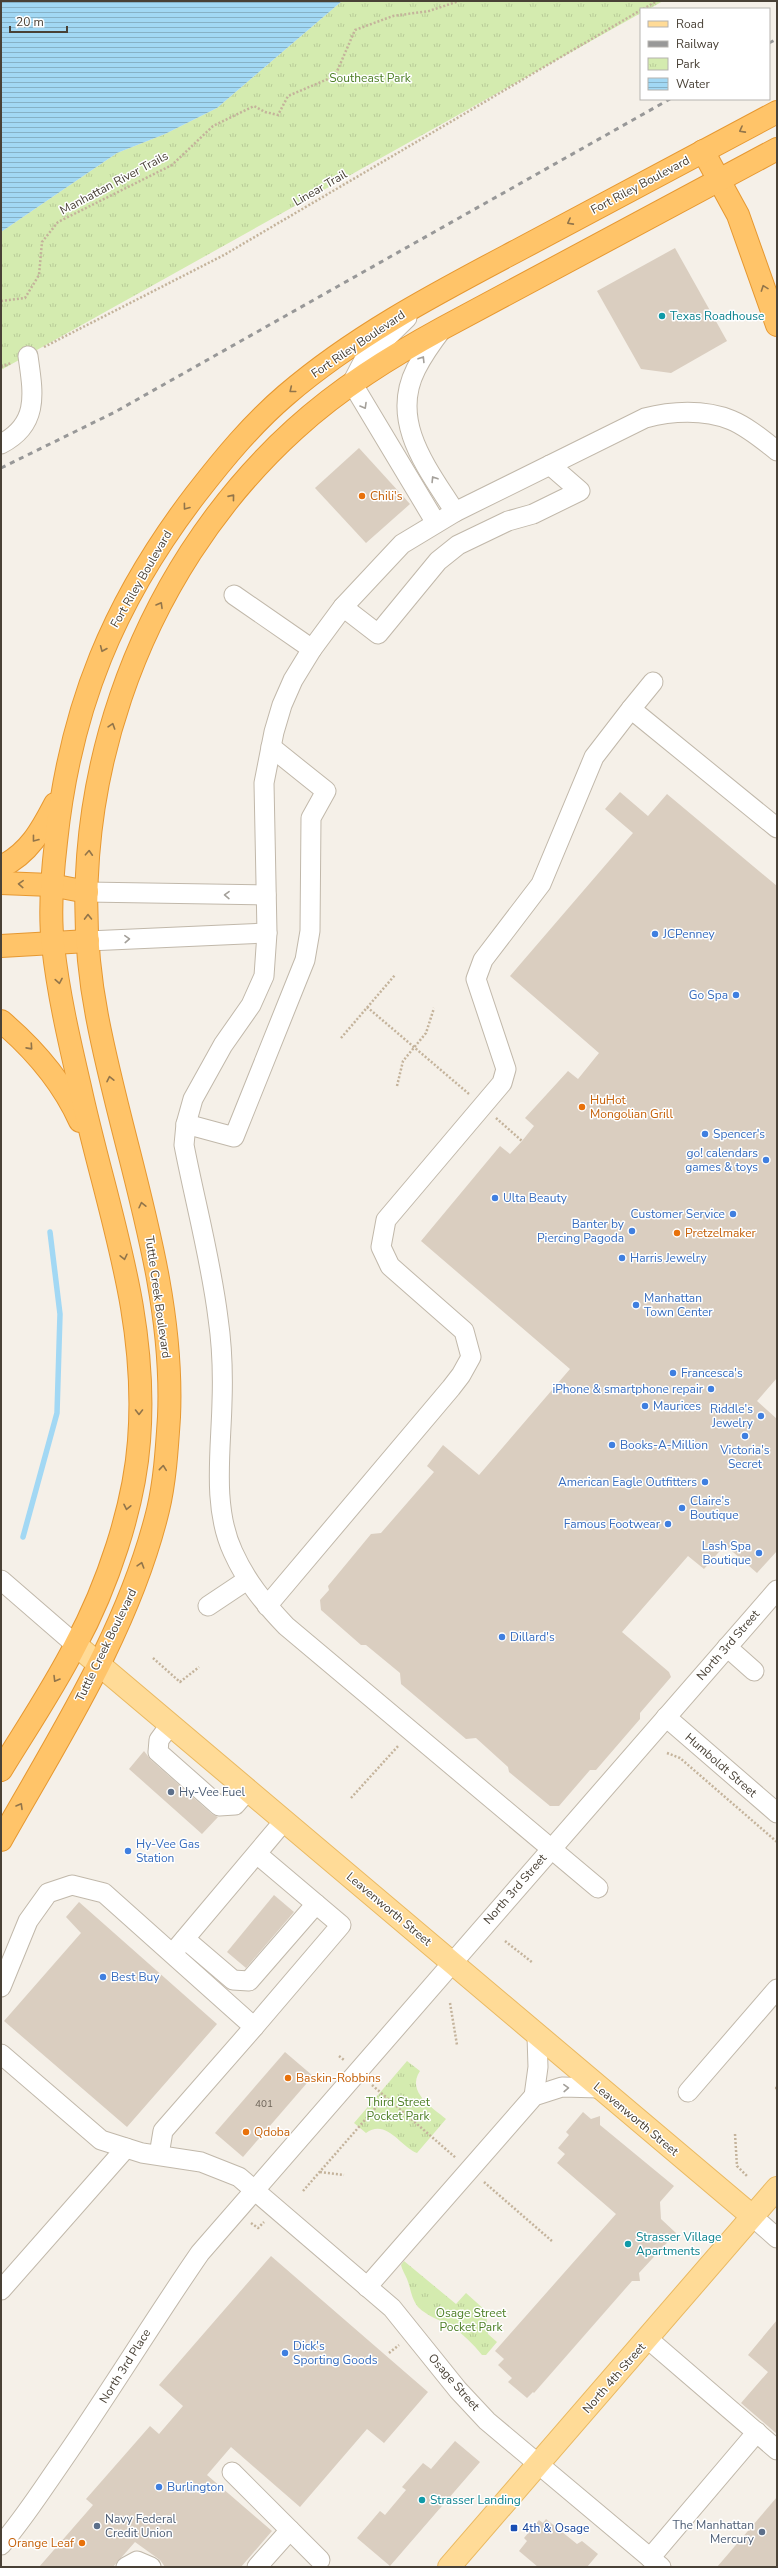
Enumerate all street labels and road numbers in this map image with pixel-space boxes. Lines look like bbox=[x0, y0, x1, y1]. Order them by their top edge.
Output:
street label: Manhattan River Trails bbox=[57, 147, 171, 218]
street label: Fort Riley Boulevard bbox=[588, 152, 692, 218]
street label: Linear Trail bbox=[290, 166, 350, 210]
street label: Fort Riley Boulevard bbox=[308, 307, 408, 381]
street label: Fort Riley Boulevard bbox=[107, 527, 175, 631]
street label: Tuttle Creek Boulevard bbox=[141, 1235, 175, 1359]
street label: Tuttle Creek Boulevard bbox=[72, 1586, 140, 1704]
street label: North 3rd Street bbox=[693, 1606, 764, 1684]
street label: Humboldt Street bbox=[682, 1729, 761, 1801]
street label: North 3rd Street bbox=[480, 1850, 551, 1928]
street label: Leavenworth Street bbox=[343, 1869, 436, 1950]
street label: Leavenworth Street bbox=[590, 2079, 683, 2160]
street label: North 3rd Place bbox=[96, 2326, 154, 2406]
street label: North 4th Street bbox=[579, 2339, 650, 2417]
street label: Osage Street bbox=[425, 2350, 484, 2414]

